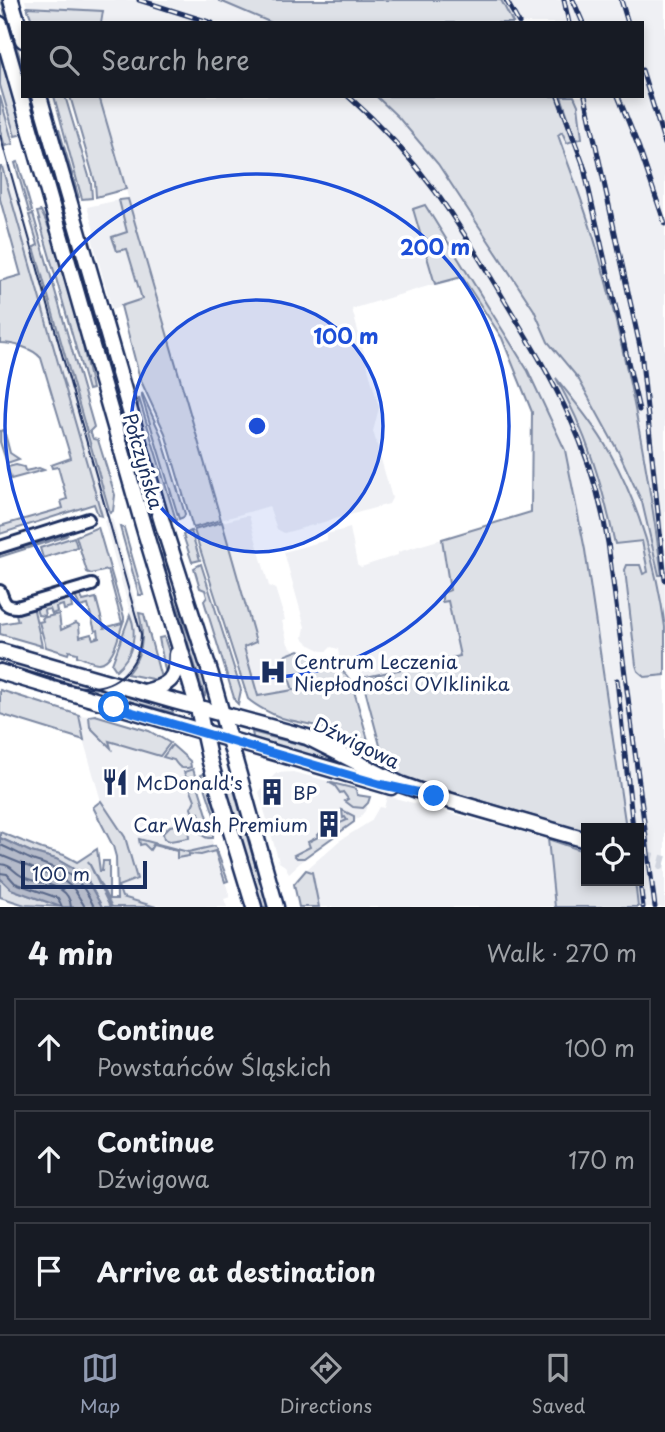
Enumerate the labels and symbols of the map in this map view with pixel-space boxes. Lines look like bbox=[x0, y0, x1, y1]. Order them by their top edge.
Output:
text: 200 m bbox=[400, 230, 470, 262]
text: 100 m bbox=[313, 319, 379, 351]
street label: Połczyńska bbox=[117, 410, 171, 513]
centre of rings bbox=[245, 414, 269, 438]
place label: Centrum Leczenia Niepłodności OVIklinika bbox=[294, 647, 510, 697]
hospital icon: Centrum Leczenia Niepłodności OVIklinika bbox=[258, 657, 288, 687]
route start bbox=[98, 691, 129, 722]
street label: Dźwigowa bbox=[309, 709, 405, 775]
restaurant icon: McDonald's bbox=[100, 767, 130, 797]
place label: McDonald's bbox=[136, 768, 243, 796]
building icon: BP bbox=[257, 777, 287, 807]
place label: BP bbox=[293, 778, 317, 806]
route end bbox=[418, 780, 449, 811]
building icon: Car Wash Premium bbox=[314, 809, 344, 839]
place label: Car Wash Premium bbox=[133, 810, 308, 838]
scale bar bbox=[21, 858, 147, 890]

